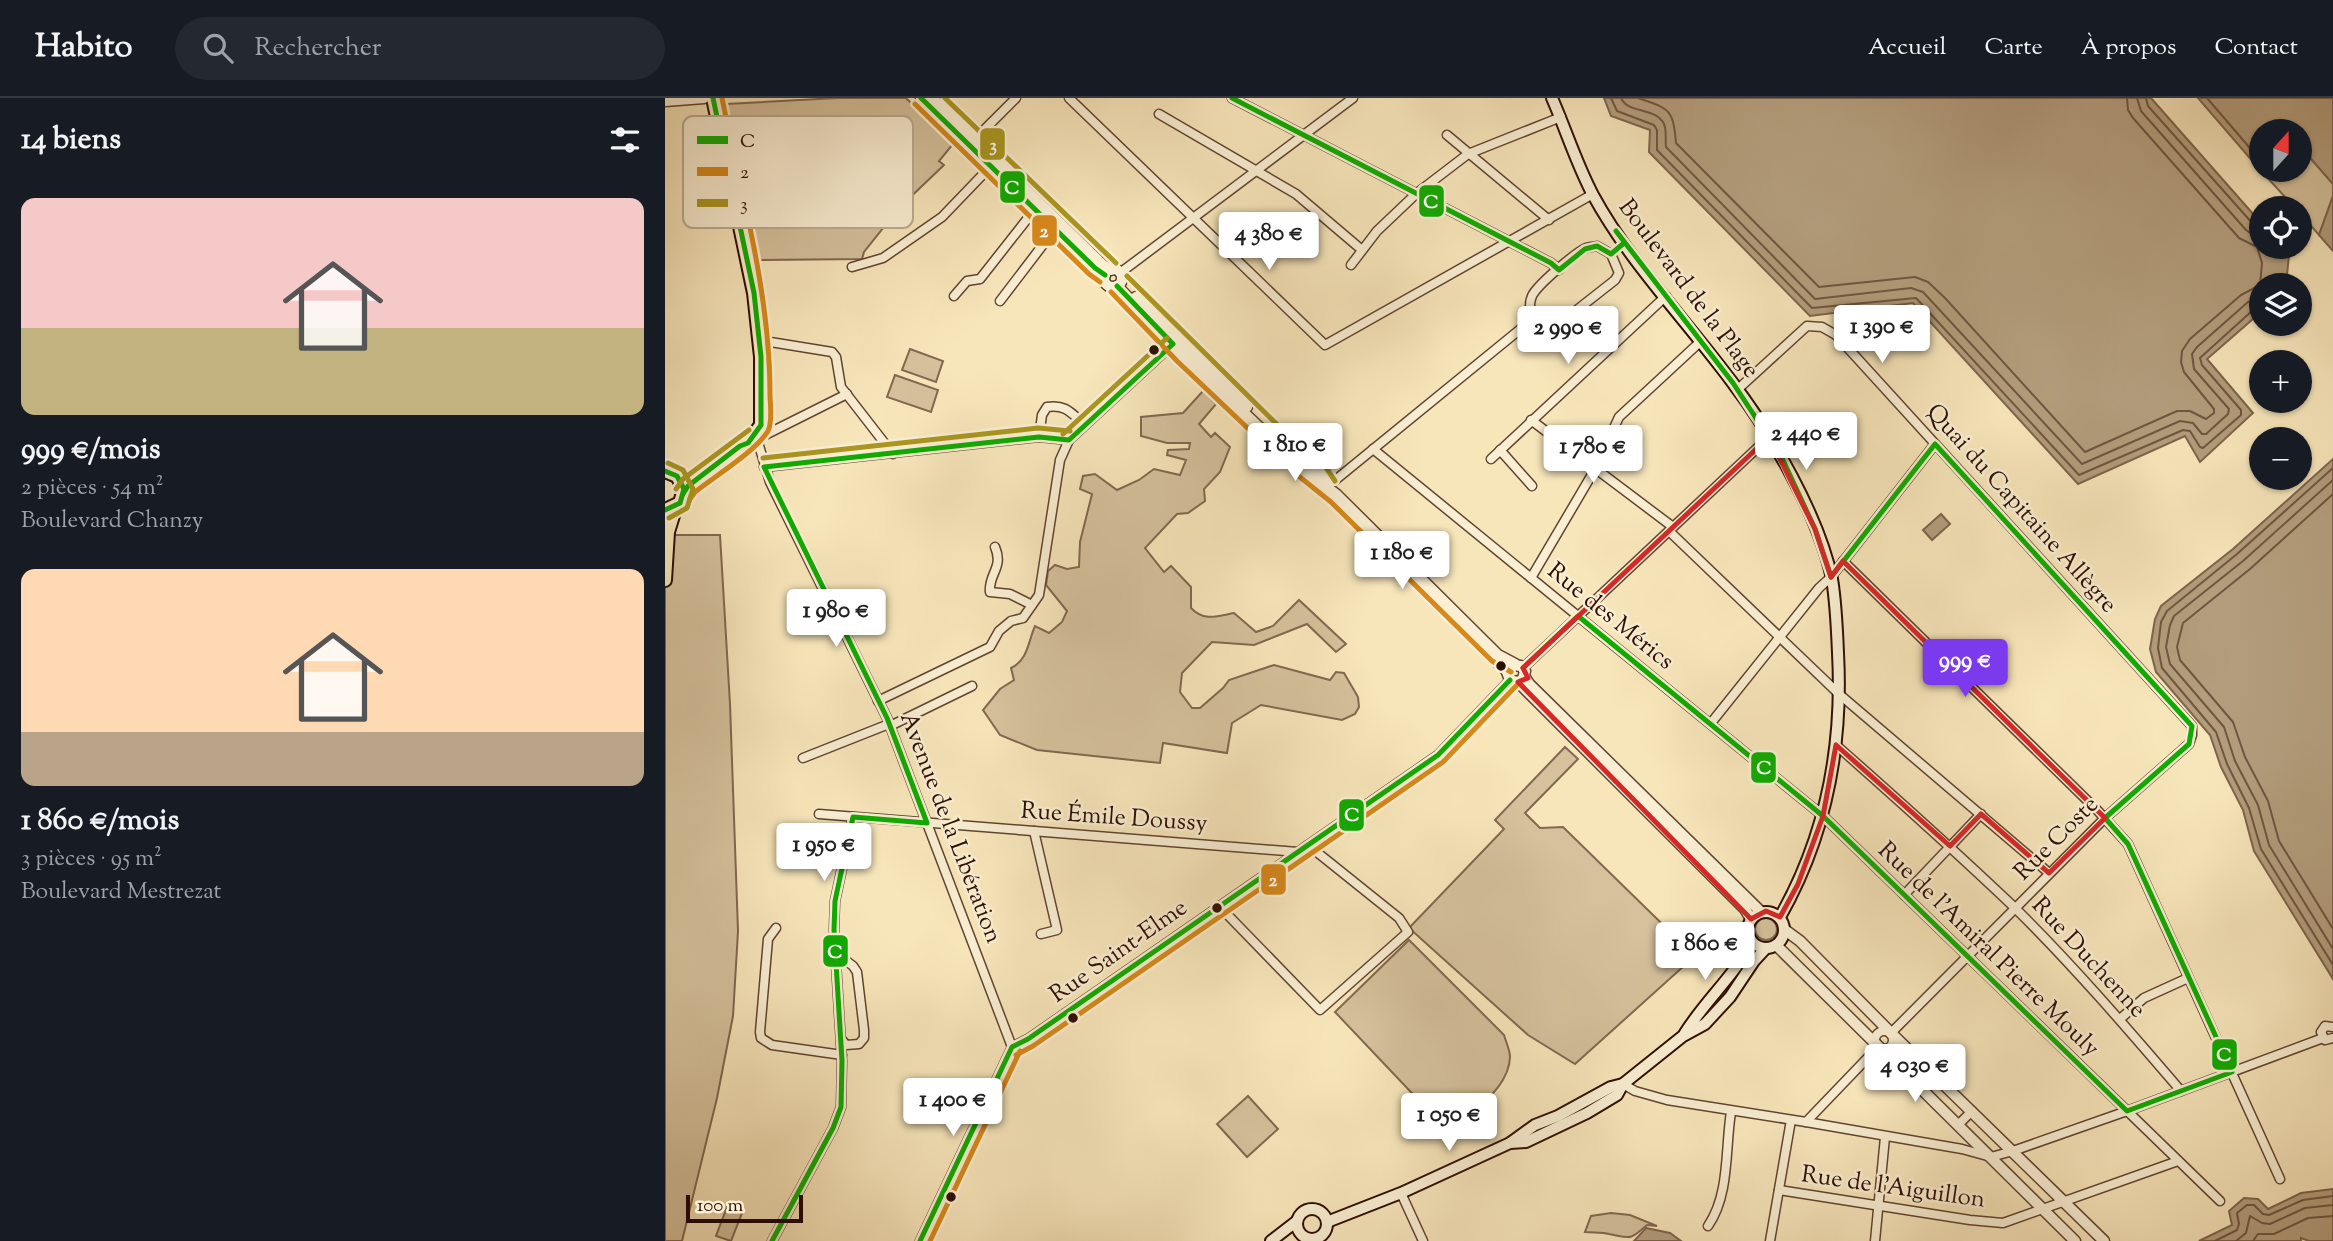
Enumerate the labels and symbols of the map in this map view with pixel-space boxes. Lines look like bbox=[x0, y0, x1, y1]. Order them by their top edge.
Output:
legend bbox=[683, 116, 913, 228]
north arrow bbox=[2249, 119, 2312, 182]
line badge: 3 bbox=[979, 127, 1006, 161]
text: C bbox=[740, 129, 755, 156]
text: 3 bbox=[989, 133, 997, 160]
text: 2 bbox=[740, 160, 749, 187]
line badge: C bbox=[999, 170, 1026, 204]
text: C bbox=[1004, 176, 1020, 203]
line badge: C bbox=[1418, 184, 1445, 218]
text: C bbox=[1423, 190, 1439, 217]
text: 3 bbox=[740, 192, 748, 219]
street label: Boulevard de la Plage bbox=[1609, 192, 1767, 386]
pin: 4 380 € bbox=[1204, 212, 1334, 272]
line badge: 2 bbox=[1031, 214, 1058, 247]
text: 2 bbox=[1040, 219, 1049, 246]
pin: 2 990 € bbox=[1503, 306, 1633, 366]
pin: 1 390 € bbox=[1817, 306, 1947, 365]
unlabelled marker bbox=[1147, 343, 1161, 357]
street label: Quai du Capitaine Allègre bbox=[1918, 397, 2124, 621]
pin: 2 440 € bbox=[1741, 412, 1871, 472]
pin: 1 810 € bbox=[1230, 424, 1360, 483]
pin: 1 780 € bbox=[1528, 426, 1658, 485]
pin: 1 180 € bbox=[1337, 532, 1467, 591]
street label: Rue des Mérics bbox=[1539, 555, 1681, 679]
pin: 1 980 € bbox=[771, 589, 901, 649]
pin: 999 € bbox=[1916, 640, 2014, 699]
unlabelled marker bbox=[1494, 659, 1508, 673]
street label: Avenue de la Libération bbox=[890, 707, 1010, 949]
line badge: C bbox=[1750, 751, 1777, 784]
text: C bbox=[1756, 756, 1772, 783]
street label: Rue Coste bbox=[2007, 789, 2107, 889]
street label: Rue Émile Doussy bbox=[1019, 795, 1209, 841]
line badge: C bbox=[1338, 798, 1365, 832]
text: C bbox=[1344, 803, 1360, 830]
pin: 1 950 € bbox=[759, 824, 889, 883]
street label: Rue de l'Amiral Pierre Mouly bbox=[1869, 835, 2107, 1065]
line badge: 2 bbox=[1260, 863, 1287, 896]
text: 2 bbox=[1269, 868, 1278, 895]
street label: Rue Duchenne bbox=[2023, 890, 2153, 1026]
street label: Rue Saint-Elme bbox=[1043, 892, 1195, 1012]
unlabelled marker bbox=[1210, 901, 1224, 915]
pin: 1 860 € bbox=[1640, 922, 1770, 982]
line badge: C bbox=[822, 934, 849, 968]
text: C bbox=[827, 940, 843, 967]
unlabelled marker bbox=[1066, 1011, 1080, 1025]
line badge: C bbox=[2211, 1038, 2238, 1071]
text: C bbox=[2216, 1043, 2232, 1070]
pin: 4 030 € bbox=[1850, 1044, 1980, 1104]
pin: 1 400 € bbox=[888, 1079, 1018, 1138]
pin: 1 050 € bbox=[1384, 1094, 1514, 1153]
street label: Rue de l'Aiguillon bbox=[1799, 1158, 1987, 1218]
unlabelled marker bbox=[944, 1190, 958, 1204]
scale bar bbox=[686, 1192, 803, 1224]

